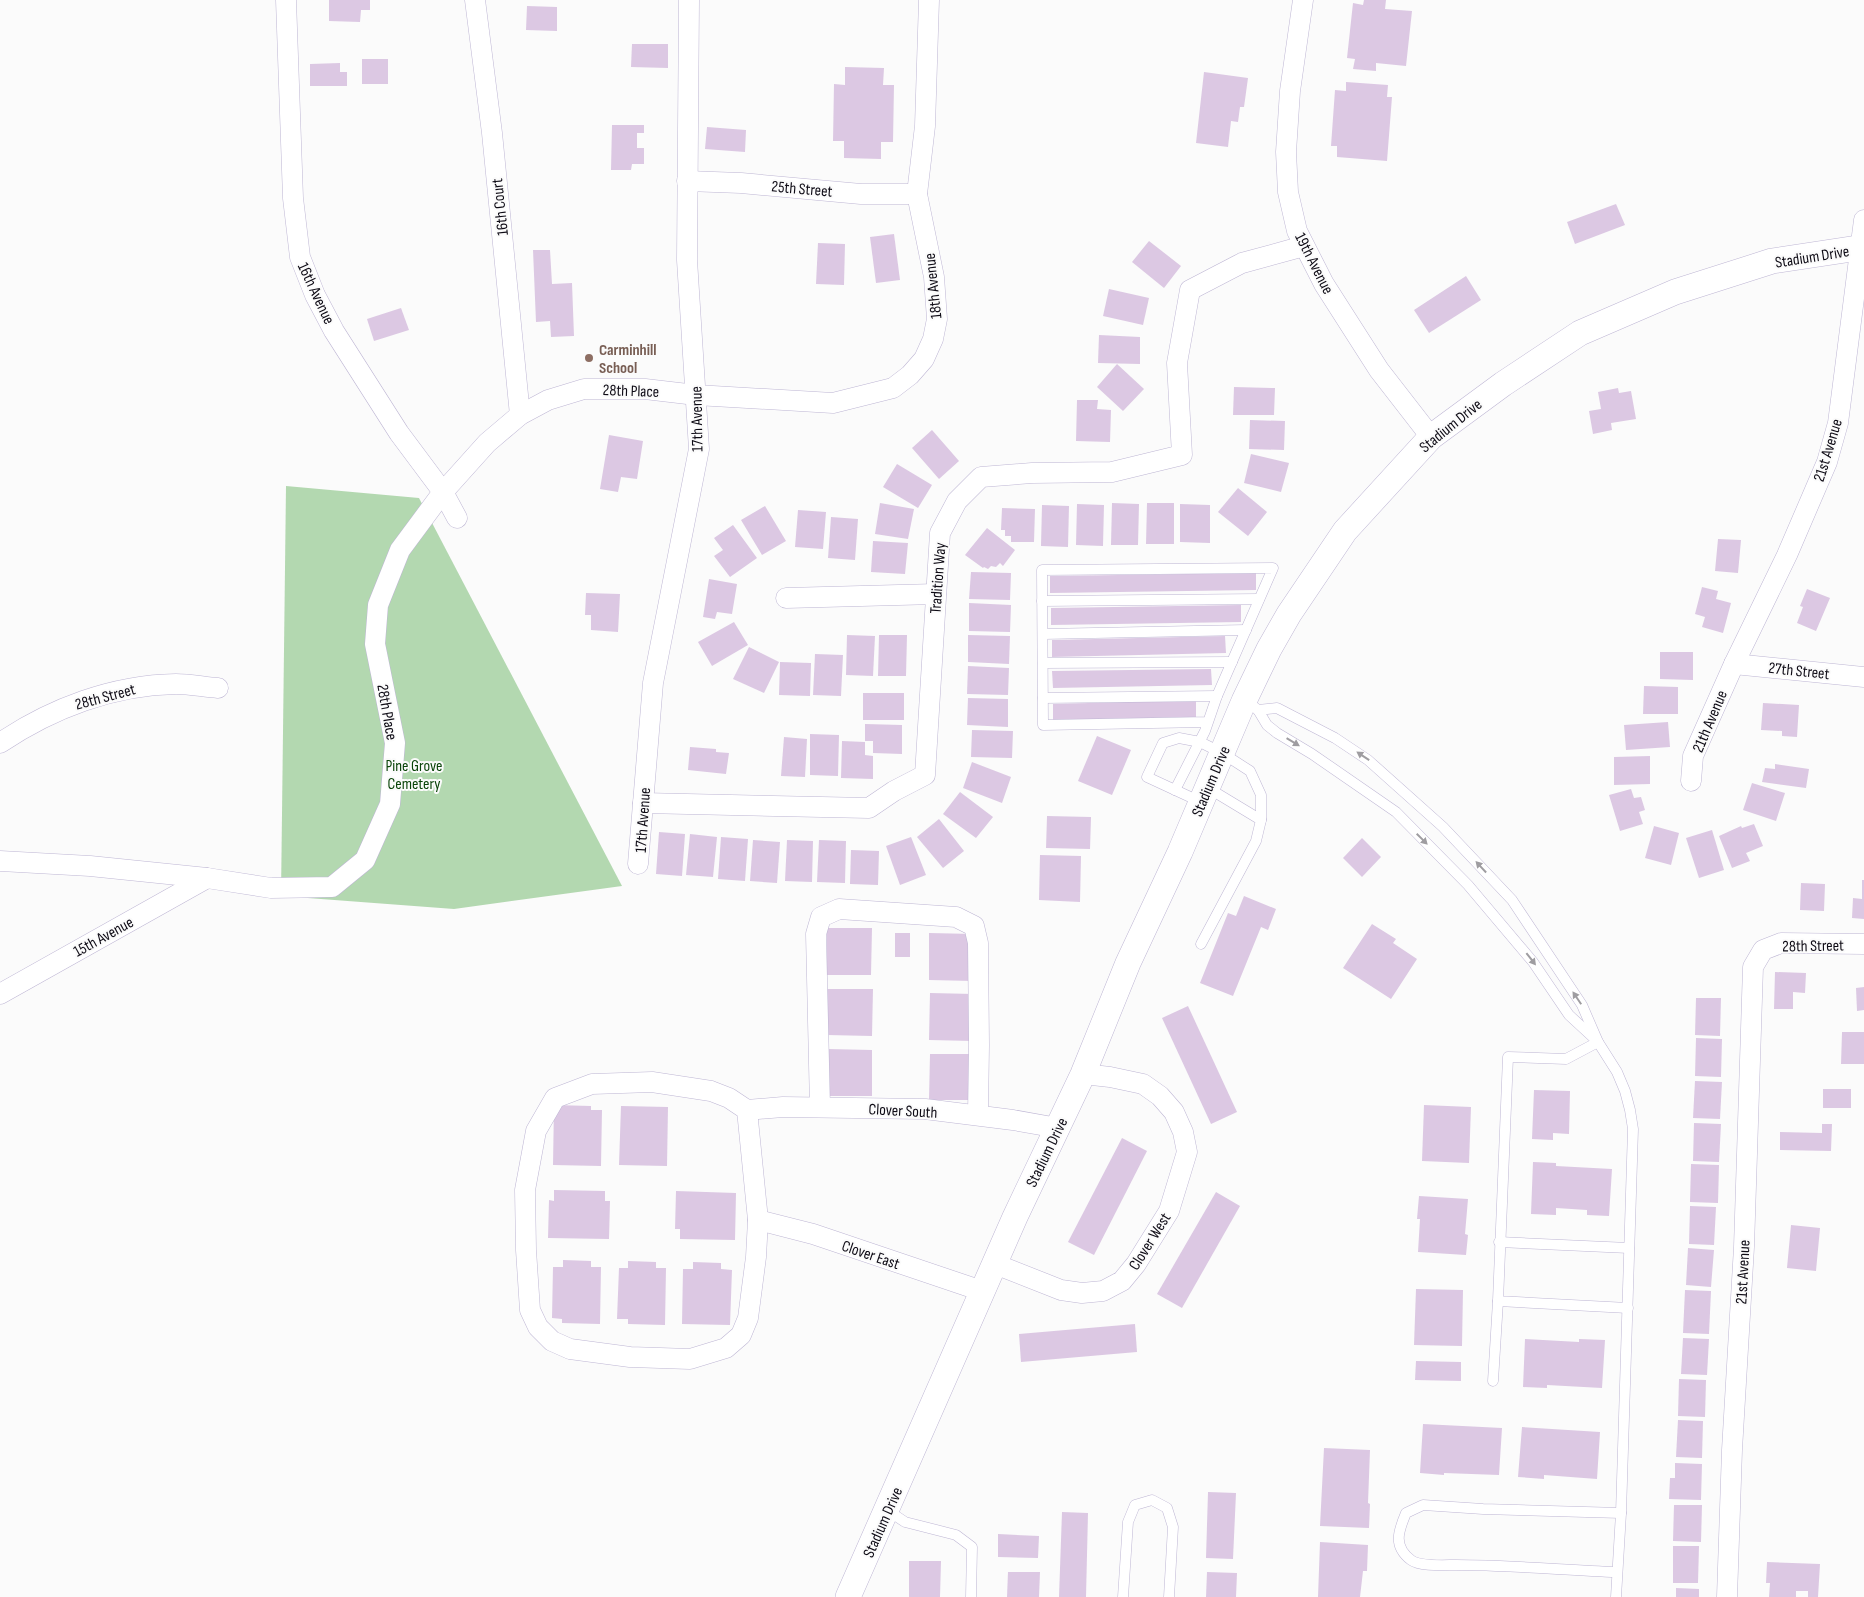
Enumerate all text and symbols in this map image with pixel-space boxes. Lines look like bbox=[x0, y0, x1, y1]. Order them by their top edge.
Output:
street label: 16th Court bbox=[488, 177, 513, 236]
street label: 25th Street bbox=[771, 177, 833, 202]
street label: 19th Avenue bbox=[1290, 230, 1337, 297]
street label: Stadium Drive bbox=[1774, 242, 1851, 273]
street label: 18th Avenue bbox=[921, 252, 946, 320]
street label: 16th Avenue bbox=[293, 260, 338, 328]
place label: Carminhill School bbox=[599, 341, 656, 378]
marker: Carminhill School bbox=[583, 352, 595, 364]
street label: 28th Place bbox=[602, 381, 660, 402]
street label: 17th Avenue bbox=[687, 386, 708, 452]
street label: Stadium Drive bbox=[1416, 395, 1486, 457]
street label: 21st Avenue bbox=[1810, 417, 1847, 484]
street label: Tradition Way bbox=[927, 542, 950, 614]
street label: 27th Street bbox=[1767, 659, 1830, 684]
street label: 28th Street bbox=[73, 680, 138, 715]
street label: 28th Place bbox=[372, 683, 401, 742]
street label: 21th Avenue bbox=[1689, 688, 1732, 755]
one-way arrow bbox=[1286, 737, 1299, 746]
street label: Stadium Drive bbox=[1188, 743, 1235, 820]
one-way arrow bbox=[1356, 751, 1369, 761]
park label: Pine Grove Cemetery bbox=[386, 757, 442, 794]
street label: 17th Avenue bbox=[632, 787, 655, 853]
one-way arrow bbox=[1416, 832, 1428, 844]
one-way arrow bbox=[1475, 861, 1487, 873]
street label: 15th Avenue bbox=[71, 913, 137, 961]
street label: 28th Street bbox=[1782, 936, 1844, 957]
one-way arrow bbox=[1525, 953, 1536, 966]
one-way arrow bbox=[1572, 991, 1582, 1004]
street label: Clover South bbox=[868, 1100, 938, 1123]
street label: Stadium Drive bbox=[1022, 1115, 1072, 1190]
street label: Clover West bbox=[1125, 1209, 1175, 1274]
street label: Clover East bbox=[839, 1237, 902, 1274]
street label: 21st Avenue bbox=[1732, 1239, 1755, 1305]
street label: Stadium Drive bbox=[859, 1485, 907, 1561]

